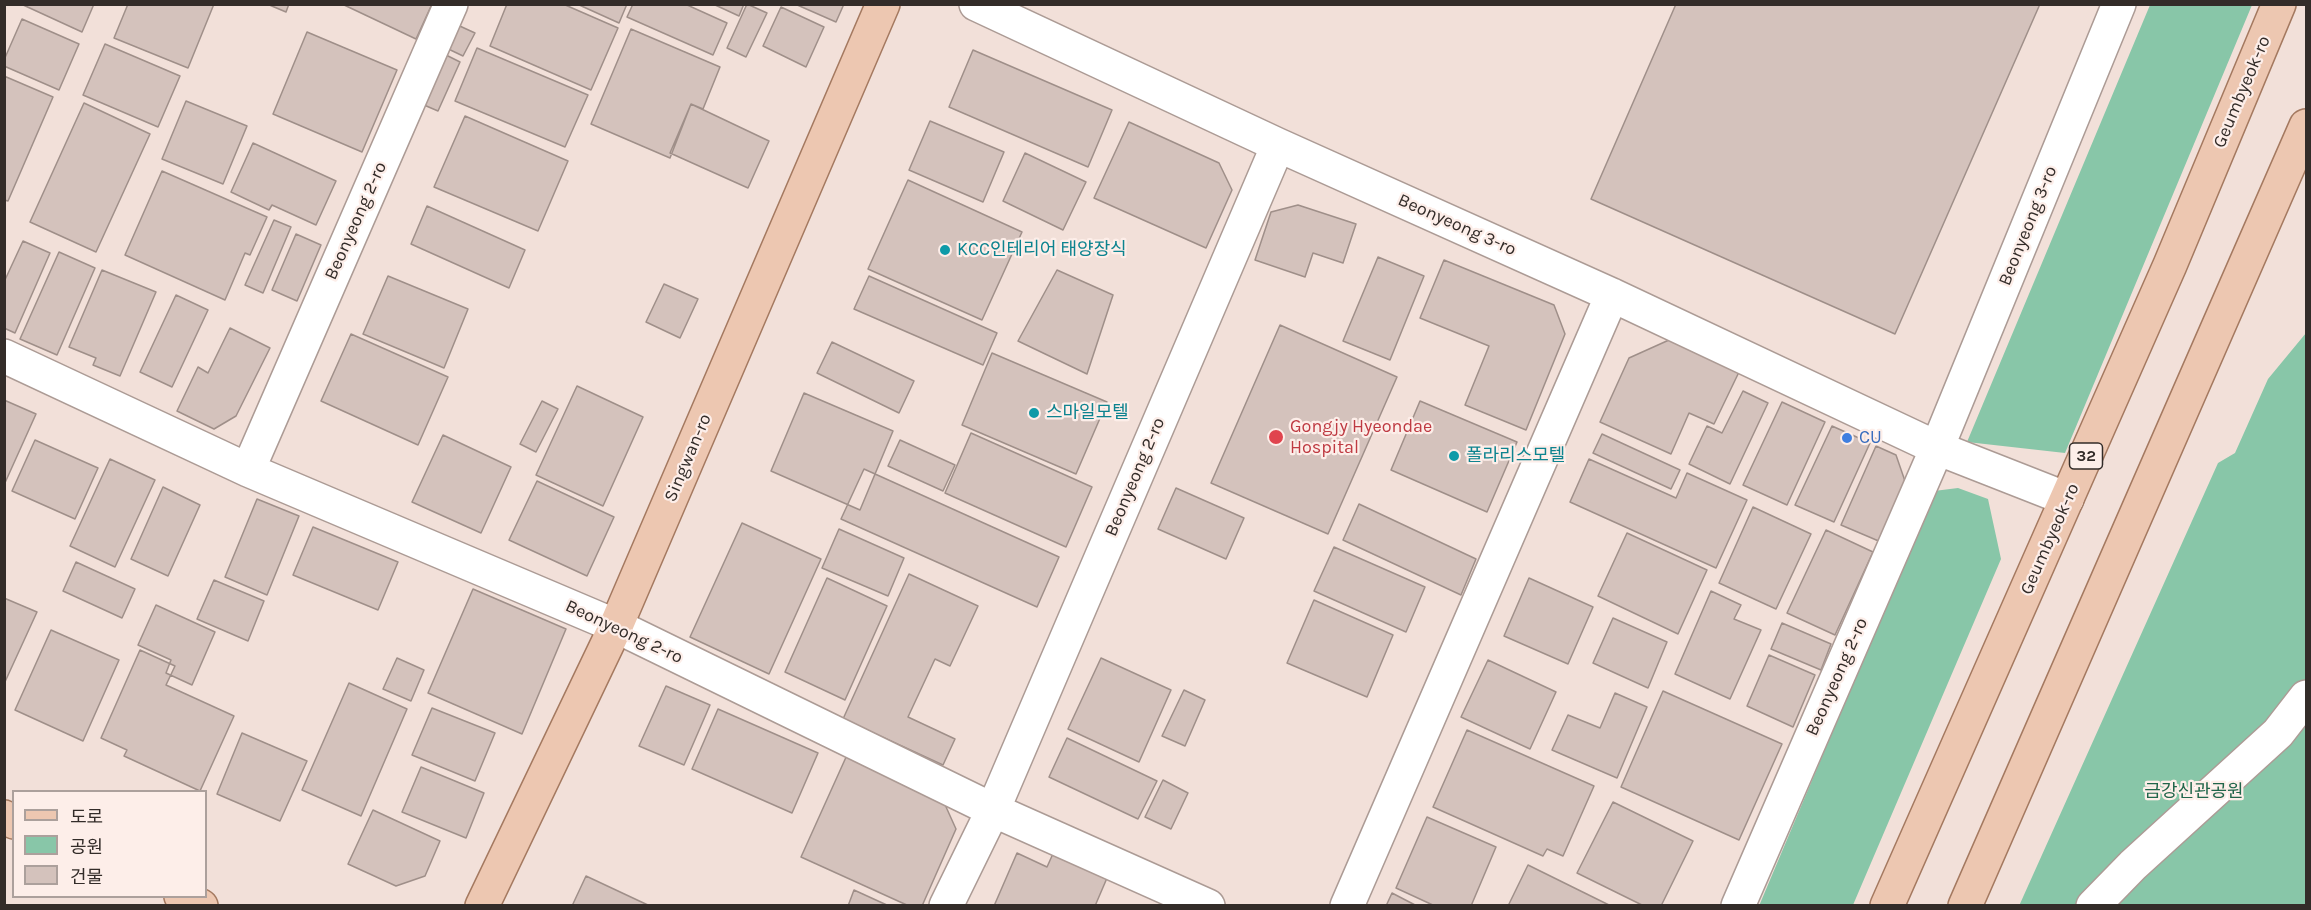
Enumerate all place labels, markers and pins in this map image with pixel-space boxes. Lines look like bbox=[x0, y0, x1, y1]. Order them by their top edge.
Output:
place label: KCC인테리어 태양장식 bbox=[957, 239, 1127, 261]
marker: KCC인테리어 태양장식 bbox=[938, 243, 952, 257]
place label: 스마일모텔 bbox=[1046, 402, 1129, 424]
marker: 스마일모텔 bbox=[1027, 406, 1041, 420]
place label: Gongjy Hyeondae Hospital bbox=[1290, 416, 1432, 458]
place label: CU bbox=[1859, 427, 1882, 449]
marker: Gongjy Hyeondae Hospital bbox=[1267, 428, 1285, 446]
marker: CU bbox=[1840, 431, 1854, 445]
place label: 폴라리스모텔 bbox=[1466, 445, 1565, 467]
marker: 폴라리스모텔 bbox=[1447, 449, 1461, 463]

